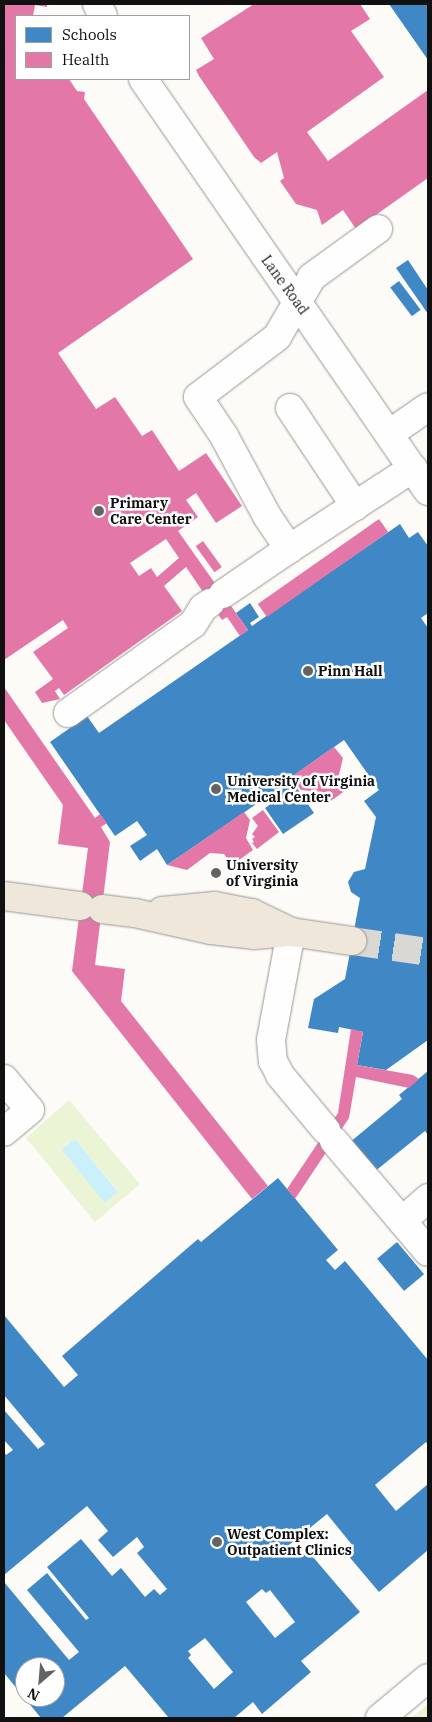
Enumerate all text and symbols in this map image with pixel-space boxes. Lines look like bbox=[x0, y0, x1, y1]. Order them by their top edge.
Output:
legend bbox=[15, 15, 190, 80]
text: Schools bbox=[62, 25, 117, 44]
text: Health bbox=[62, 50, 109, 69]
street label: Lane Road bbox=[258, 252, 312, 318]
place label: Primary Care Center bbox=[110, 495, 192, 528]
marker: Primary Care Center bbox=[92, 504, 106, 518]
place label: Pinn Hall bbox=[318, 663, 382, 679]
marker: Pinn Hall bbox=[302, 665, 314, 677]
place label: University of Virginia Medical Center bbox=[227, 773, 375, 806]
marker: University of Virginia Medical Center bbox=[209, 782, 223, 796]
place label: University of Virginia bbox=[226, 857, 299, 890]
marker: University of Virginia bbox=[210, 867, 222, 879]
place label: West Complex: Outpatient Clinics bbox=[227, 1526, 352, 1558]
marker: West Complex: Outpatient Clinics bbox=[211, 1536, 223, 1548]
north arrow bbox=[15, 1657, 65, 1707]
text: N bbox=[25, 1684, 43, 1705]

